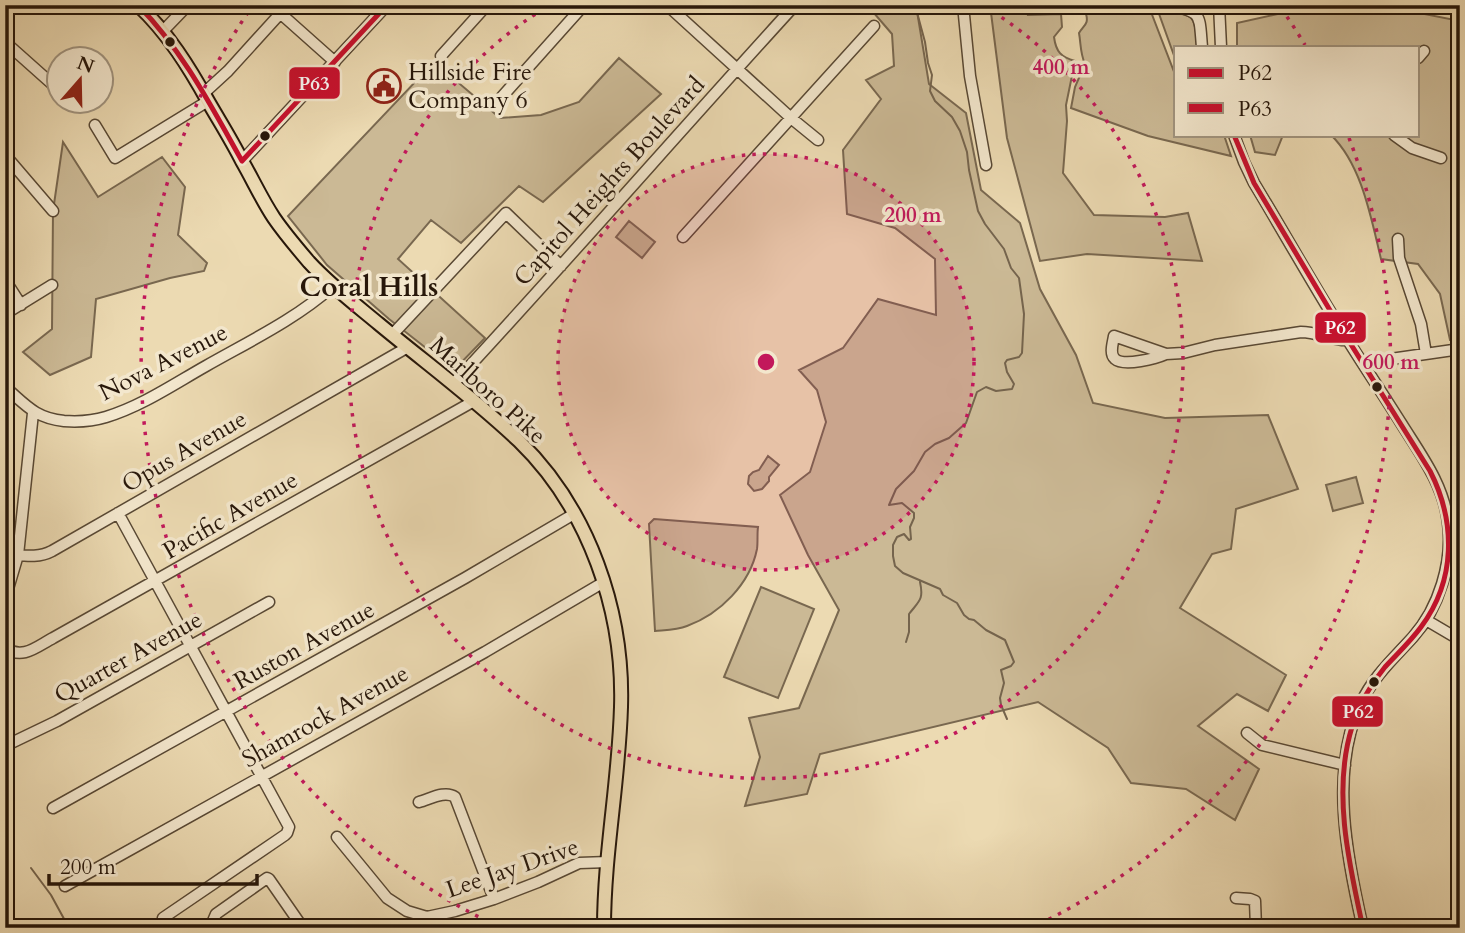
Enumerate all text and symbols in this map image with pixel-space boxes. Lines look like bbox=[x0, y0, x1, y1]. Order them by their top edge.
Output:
unlabelled marker bbox=[163, 35, 177, 49]
north arrow bbox=[46, 46, 116, 116]
legend bbox=[1174, 46, 1420, 136]
text: N bbox=[73, 50, 98, 80]
text: 400 m bbox=[1032, 53, 1090, 82]
place label: Hillside Fire Company 6 bbox=[408, 56, 532, 117]
text: P62 bbox=[1238, 59, 1272, 88]
line badge: P63 bbox=[288, 66, 341, 100]
public building icon: Hillside Fire Company 6 bbox=[365, 67, 403, 105]
street label: Capitol Heights Boulevard bbox=[506, 69, 713, 293]
text: P63 bbox=[298, 71, 330, 97]
text: P63 bbox=[1238, 95, 1272, 124]
unlabelled marker bbox=[258, 129, 272, 143]
text: 200 m bbox=[884, 201, 942, 230]
district label: Coral Hills bbox=[300, 268, 438, 306]
line badge: P62 bbox=[1314, 311, 1367, 344]
text: P62 bbox=[1324, 315, 1356, 341]
street label: Nova Avenue bbox=[93, 316, 233, 409]
street label: Marlboro Pike bbox=[422, 329, 553, 452]
text: 600 m bbox=[1362, 348, 1420, 377]
centre of rings bbox=[754, 350, 778, 374]
unlabelled marker bbox=[1370, 380, 1384, 394]
street label: Opus Avenue bbox=[116, 402, 253, 500]
street label: Pacific Avenue bbox=[157, 463, 304, 567]
street label: Ruston Avenue bbox=[228, 593, 381, 698]
street label: Quarter Avenue bbox=[48, 603, 208, 712]
street label: Shamrock Avenue bbox=[236, 657, 414, 776]
unlabelled marker bbox=[1367, 675, 1381, 689]
line badge: P62 bbox=[1331, 695, 1384, 728]
text: P62 bbox=[1342, 699, 1374, 725]
street label: Lee Jay Drive bbox=[441, 830, 583, 907]
scale bar bbox=[49, 842, 257, 886]
text: 200 m bbox=[60, 853, 116, 882]

